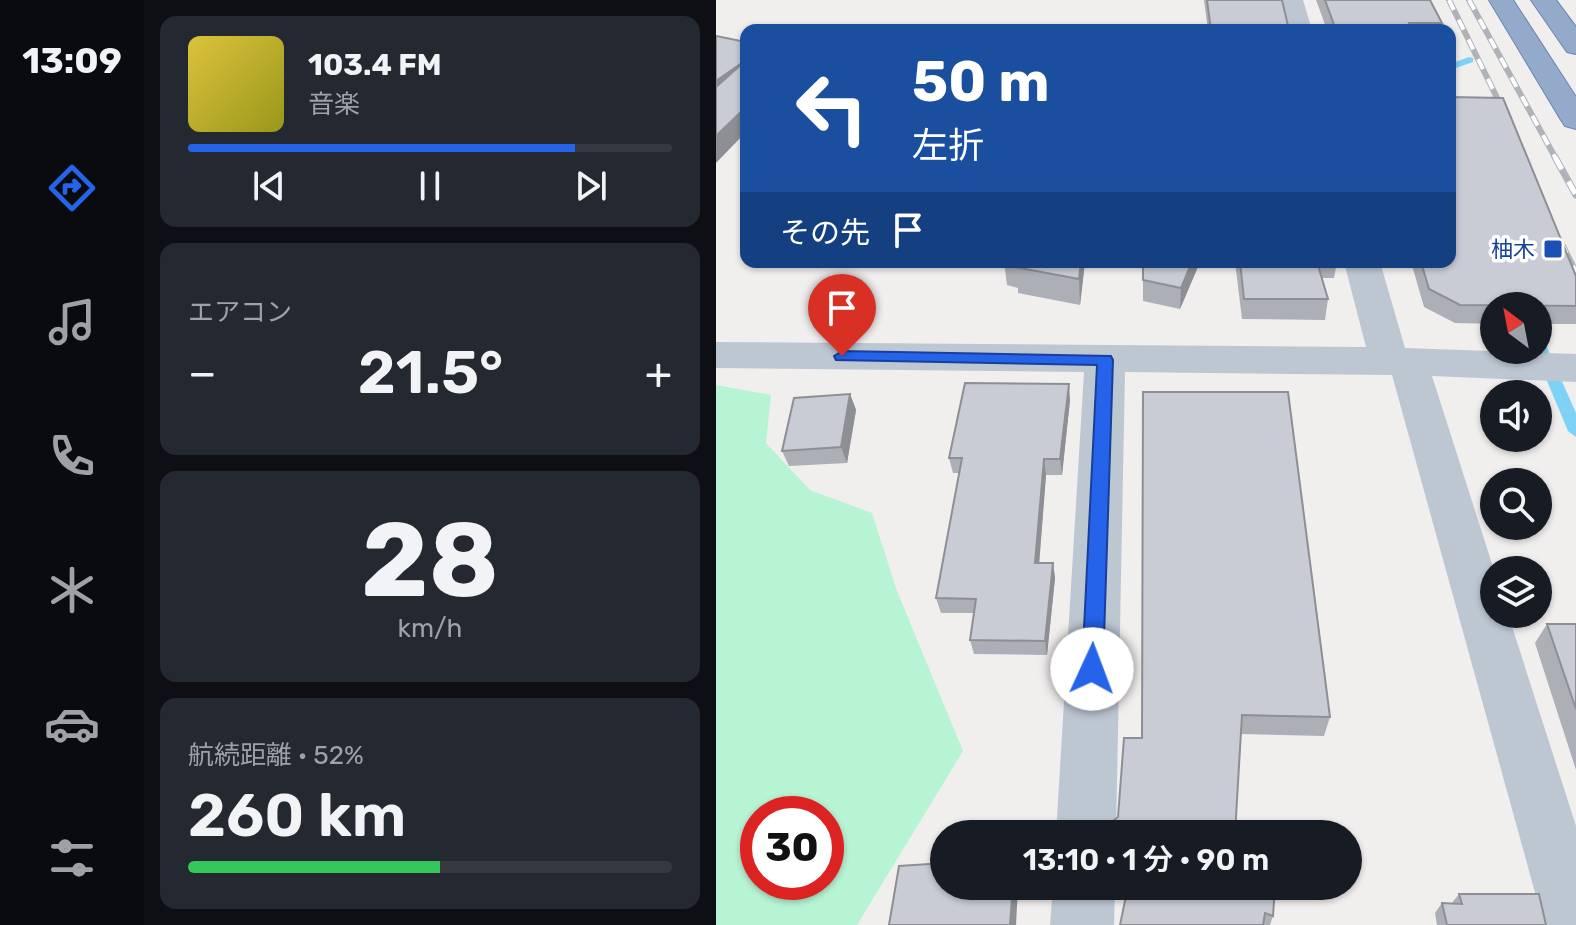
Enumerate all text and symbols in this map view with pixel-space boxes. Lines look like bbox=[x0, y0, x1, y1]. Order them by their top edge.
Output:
text: 13:09 bbox=[22, 39, 122, 82]
text: 103.4 FM bbox=[308, 47, 442, 83]
text: 50 m bbox=[912, 49, 1049, 115]
icon: left bbox=[780, 56, 884, 160]
text: 音楽 bbox=[308, 89, 360, 120]
text: 左折 bbox=[912, 124, 984, 167]
icon: directions bbox=[44, 160, 100, 216]
icon: previous bbox=[247, 164, 291, 208]
icon: pause bbox=[408, 164, 452, 208]
icon: next bbox=[569, 164, 613, 208]
icon: arrive bbox=[886, 208, 930, 252]
text: その先 bbox=[780, 215, 870, 251]
place label: 柚木 bbox=[1491, 236, 1535, 263]
marker: 柚木 bbox=[1542, 238, 1564, 260]
pin bbox=[808, 274, 876, 356]
icon: arrive bbox=[820, 286, 864, 330]
north arrow bbox=[1480, 292, 1552, 364]
map controls bbox=[1480, 292, 1552, 628]
icon: music bbox=[44, 294, 100, 350]
text: エアコン bbox=[188, 297, 292, 328]
text: 21.5° bbox=[358, 337, 503, 408]
text: − bbox=[188, 347, 217, 399]
text: + bbox=[645, 347, 672, 399]
button: sound bbox=[1480, 380, 1552, 452]
icon: phone bbox=[44, 428, 100, 484]
button: search bbox=[1480, 468, 1552, 540]
text: 28 bbox=[361, 499, 499, 622]
button: layers bbox=[1480, 556, 1552, 628]
icon: climate bbox=[44, 562, 100, 618]
text: km/h bbox=[398, 613, 462, 644]
position arrow bbox=[1050, 627, 1134, 711]
icon: car bbox=[44, 696, 100, 752]
text: 航続距離 · 52% bbox=[188, 740, 364, 771]
text: 260 km bbox=[188, 780, 406, 851]
speed limit sign: 30 bbox=[740, 796, 844, 900]
icon: filters bbox=[44, 830, 100, 886]
text: 13:10 · 1 分 · 90 m bbox=[1023, 842, 1269, 878]

